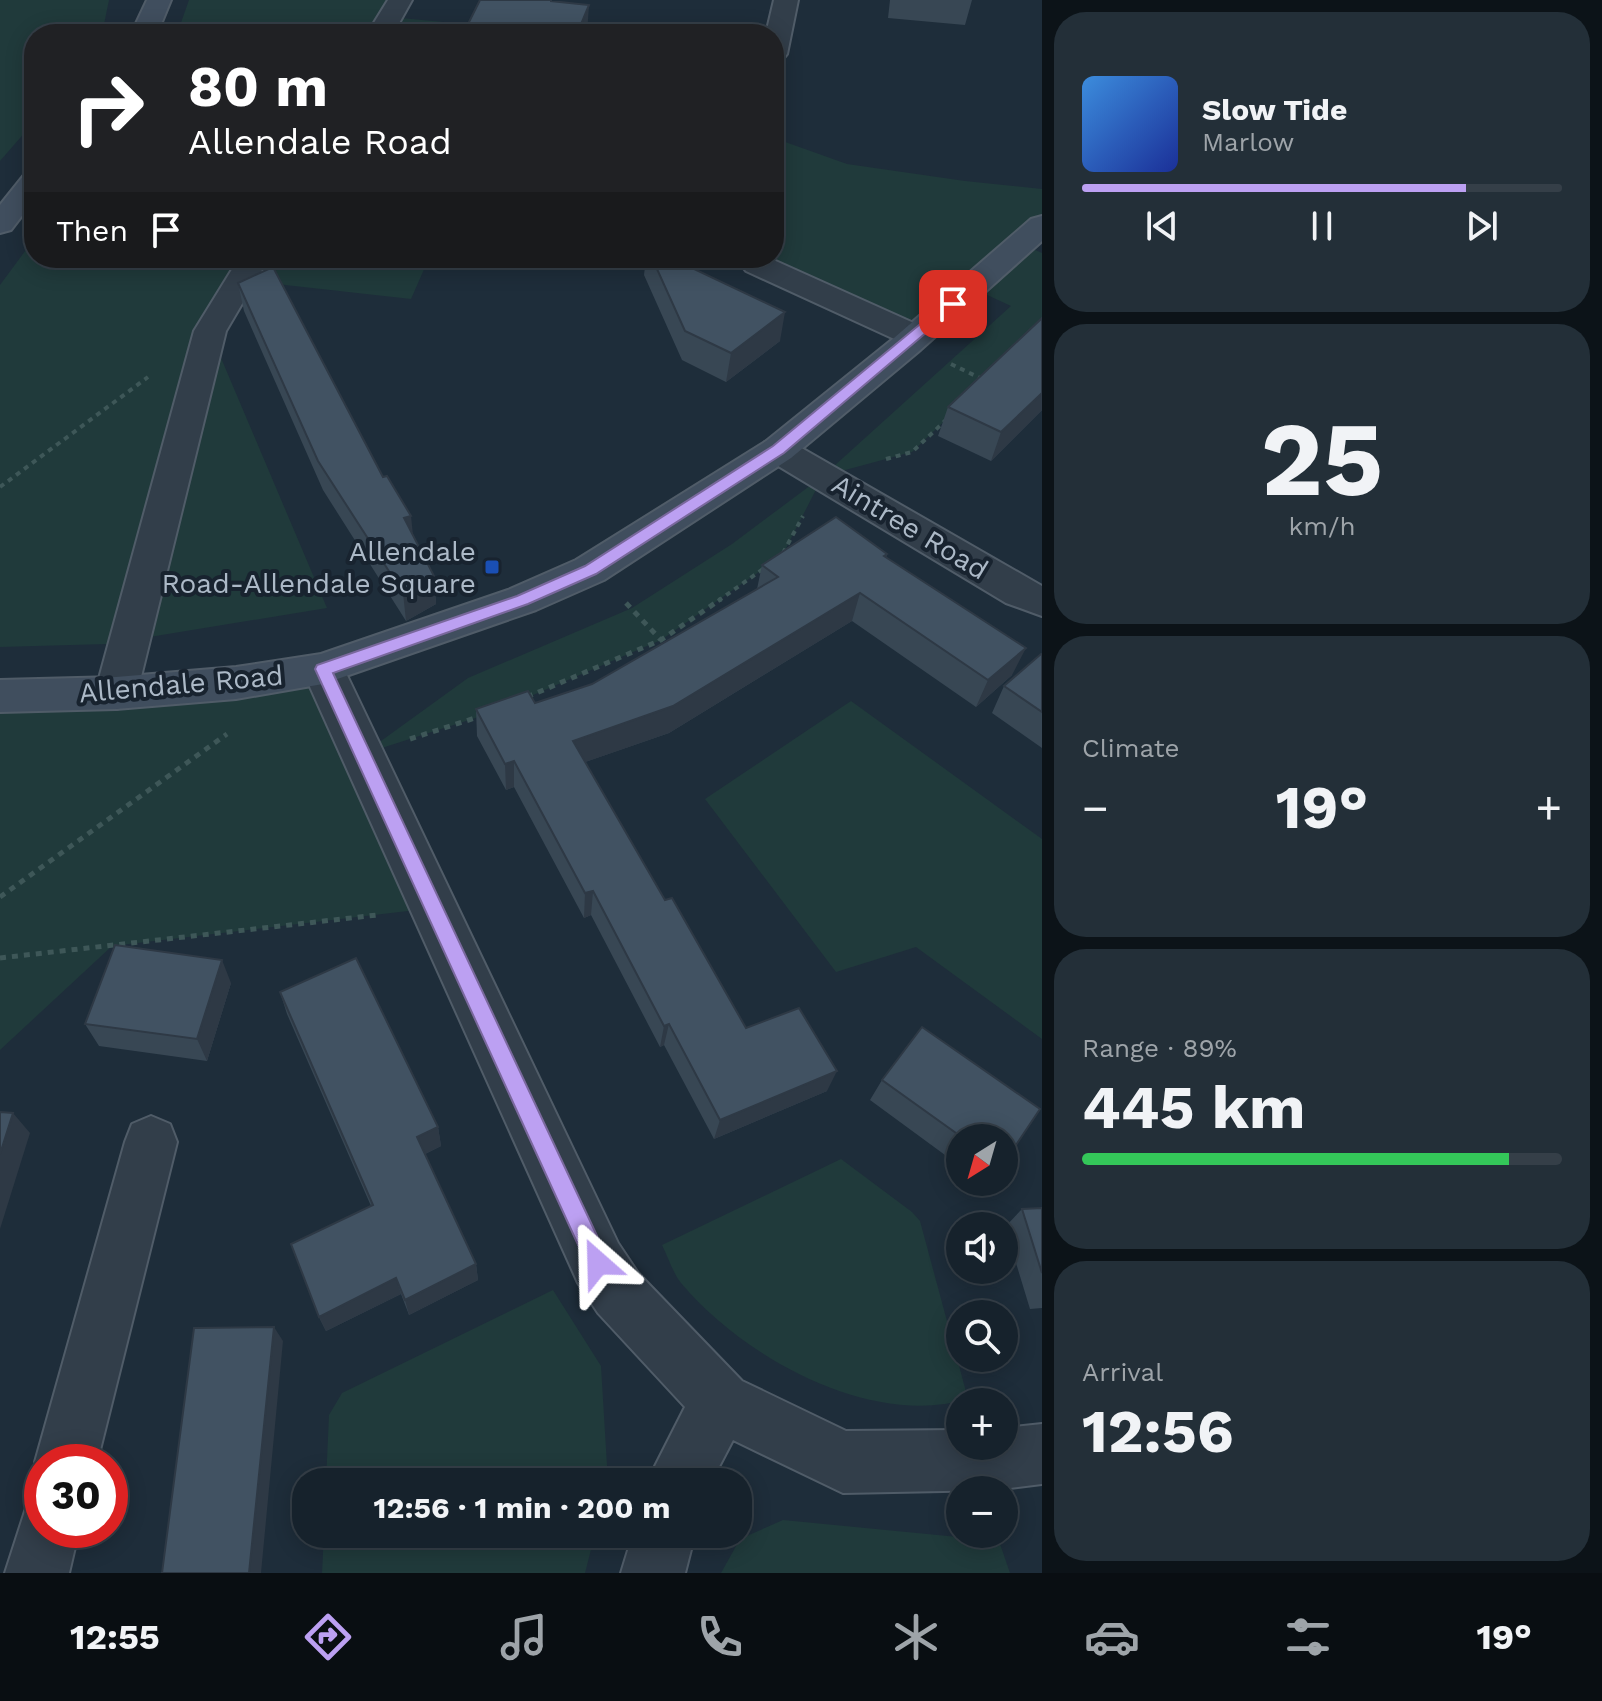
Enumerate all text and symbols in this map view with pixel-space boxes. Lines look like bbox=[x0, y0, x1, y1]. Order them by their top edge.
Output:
text: 80 m bbox=[188, 54, 328, 120]
icon: right bbox=[56, 56, 160, 160]
text: Slow Tide bbox=[1202, 92, 1347, 127]
text: Allendale Road bbox=[188, 121, 452, 163]
text: Marlow bbox=[1202, 127, 1294, 157]
icon: previous bbox=[1140, 204, 1184, 248]
icon: pause bbox=[1300, 204, 1344, 248]
icon: next bbox=[1460, 204, 1504, 248]
icon: arrive bbox=[144, 208, 188, 252]
text: Then bbox=[56, 213, 128, 248]
pin bbox=[919, 270, 987, 338]
icon: arrive bbox=[931, 282, 975, 326]
text: 25 bbox=[1261, 398, 1383, 520]
street label: Aintree Road bbox=[826, 468, 994, 586]
text: km/h bbox=[1289, 511, 1355, 541]
place label: Allendale Road-Allendale Square bbox=[161, 535, 476, 600]
marker: Allendale Road-Allendale Square bbox=[483, 558, 501, 576]
street label: Allendale Road bbox=[77, 659, 285, 709]
text: Climate bbox=[1082, 733, 1180, 763]
text: 19° bbox=[1276, 772, 1368, 843]
text: − bbox=[1082, 782, 1109, 834]
text: + bbox=[1535, 782, 1562, 834]
text: Range · 89% bbox=[1082, 1033, 1237, 1063]
text: 445 km bbox=[1082, 1072, 1305, 1143]
north arrow bbox=[946, 1124, 1018, 1196]
map controls bbox=[946, 1124, 1018, 1548]
button: sound bbox=[946, 1212, 1018, 1284]
position arrow bbox=[556, 1221, 640, 1305]
button: search bbox=[946, 1300, 1018, 1372]
text: Arrival bbox=[1082, 1357, 1163, 1387]
button: + bbox=[946, 1388, 1018, 1460]
text: 12:56 bbox=[1082, 1396, 1234, 1467]
speed limit sign: 30 bbox=[24, 1444, 128, 1548]
button: − bbox=[946, 1476, 1018, 1548]
text: 12:56 · 1 min · 200 m bbox=[374, 1490, 670, 1525]
icon: directions bbox=[300, 1609, 356, 1665]
icon: music bbox=[496, 1609, 552, 1665]
icon: phone bbox=[692, 1609, 748, 1665]
icon: climate bbox=[888, 1609, 944, 1665]
icon: car bbox=[1084, 1609, 1140, 1665]
icon: filters bbox=[1280, 1609, 1336, 1665]
text: 12:55 bbox=[70, 1616, 160, 1658]
text: 19° bbox=[1476, 1616, 1532, 1658]

